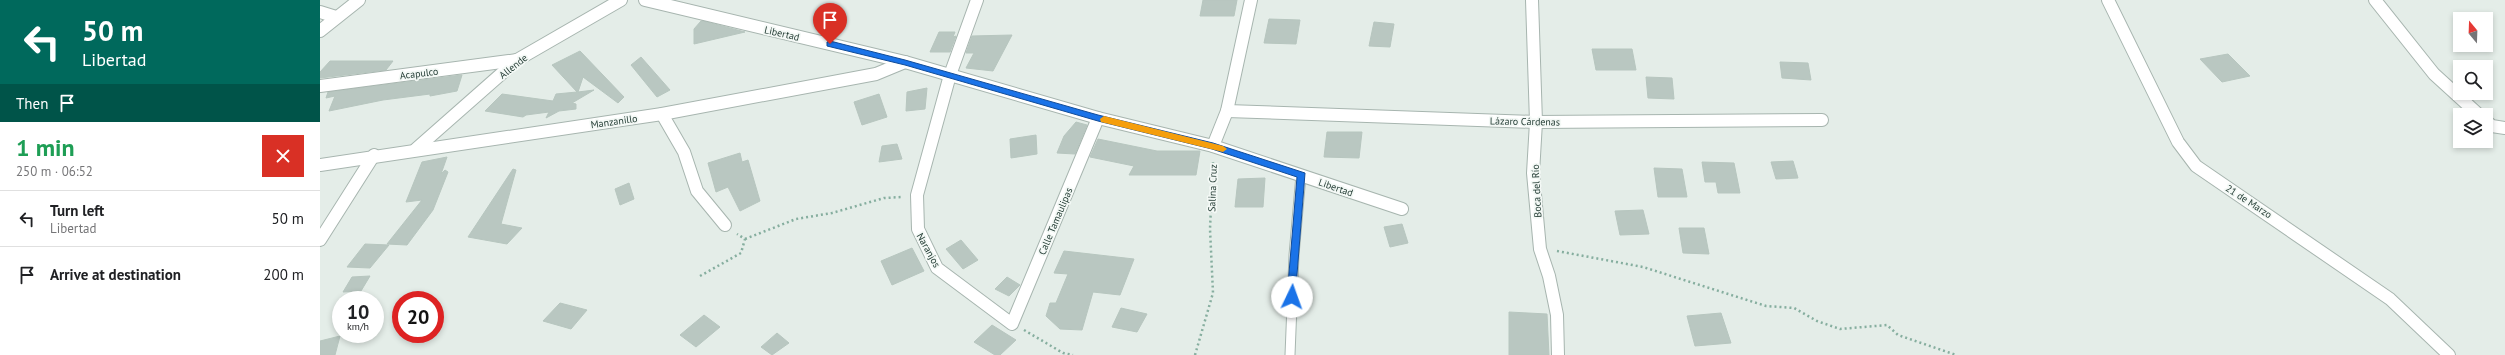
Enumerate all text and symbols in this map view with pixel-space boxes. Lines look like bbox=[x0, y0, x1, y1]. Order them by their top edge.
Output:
pin bbox=[813, 3, 847, 44]
icon: arrive bbox=[819, 9, 841, 31]
text: 50 m bbox=[82, 12, 143, 49]
north arrow bbox=[2453, 12, 2493, 52]
map controls bbox=[2453, 12, 2493, 148]
icon: left bbox=[16, 16, 68, 68]
street label: Libertad bbox=[763, 23, 801, 44]
text: Libertad bbox=[82, 48, 146, 71]
street label: Allende bbox=[496, 51, 530, 82]
button: search bbox=[2453, 60, 2493, 100]
street label: Acapulco bbox=[399, 65, 439, 82]
icon: arrive bbox=[56, 92, 78, 114]
text: Then bbox=[16, 94, 48, 113]
button: layers bbox=[2453, 108, 2493, 148]
street label: Manzanillo bbox=[590, 112, 638, 131]
street label: Lázaro Cárdenas bbox=[1490, 114, 1560, 129]
text: 1 min bbox=[16, 132, 75, 163]
button: close bbox=[262, 135, 304, 177]
text: 250 m · 06:52 bbox=[16, 163, 93, 180]
street label: Salina Cruz bbox=[1205, 164, 1220, 212]
street label: Boca del Río bbox=[1529, 164, 1544, 218]
street label: Libertad bbox=[1317, 176, 1355, 199]
street label: 21 de Marzo bbox=[2223, 182, 2274, 221]
street label: Calle Tamaulipas bbox=[1035, 186, 1075, 257]
text: Turn left bbox=[50, 201, 104, 220]
icon: left bbox=[16, 208, 38, 230]
text: 50 m bbox=[271, 209, 304, 228]
text: Libertad bbox=[50, 220, 97, 237]
street label: Naranjos bbox=[914, 231, 943, 270]
icon: arrive bbox=[16, 264, 38, 286]
text: Arrive at destination bbox=[50, 265, 181, 284]
text: 200 m bbox=[263, 265, 304, 284]
position arrow bbox=[1271, 276, 1313, 318]
speed limit sign: 20 bbox=[392, 291, 444, 343]
text: 10 bbox=[347, 299, 369, 325]
text: km/h bbox=[347, 320, 369, 333]

